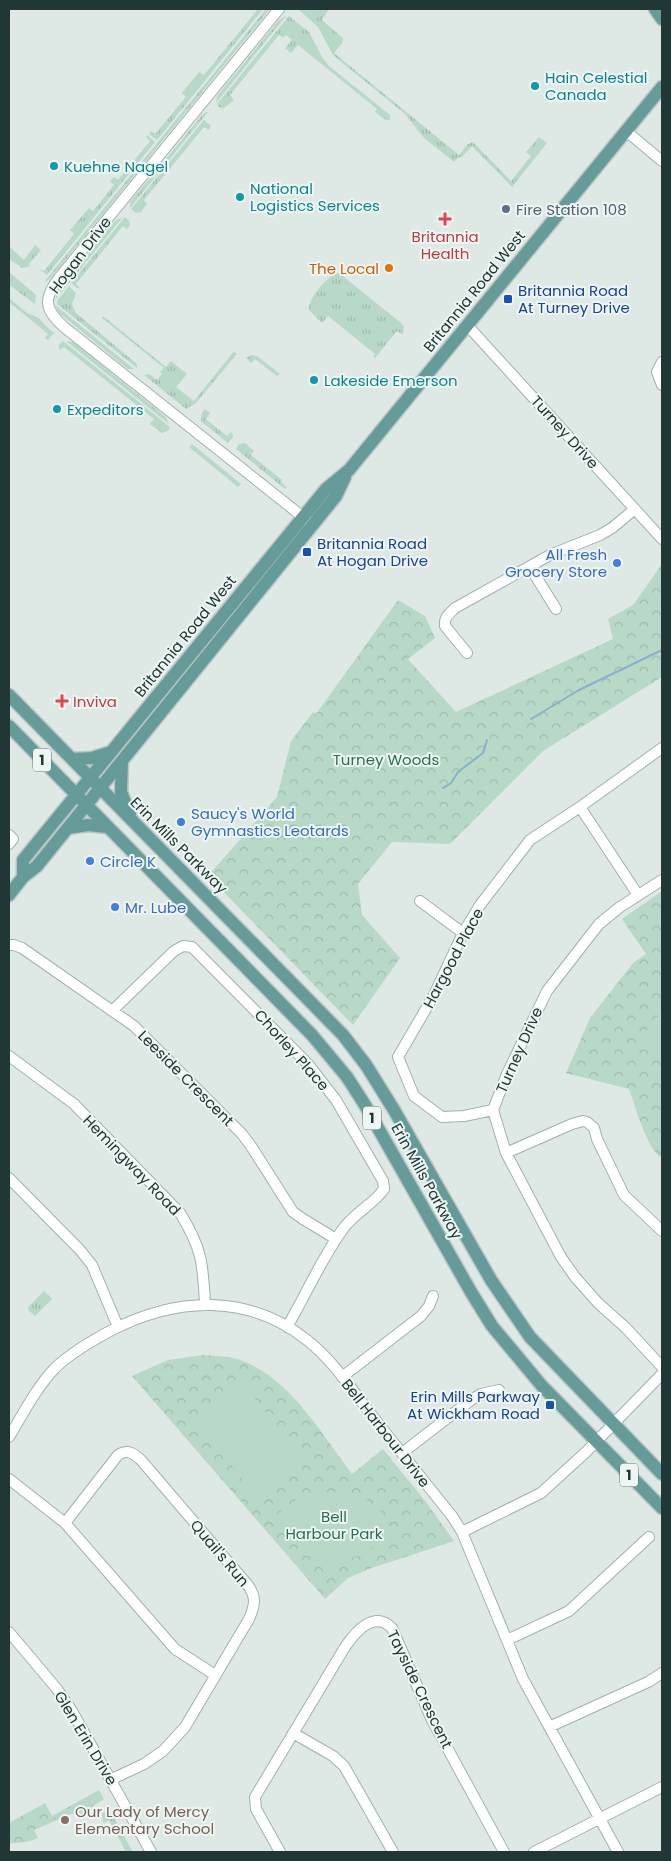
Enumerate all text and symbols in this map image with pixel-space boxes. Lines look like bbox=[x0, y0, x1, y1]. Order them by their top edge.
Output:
place label: Hain Celestial Canada bbox=[545, 67, 648, 105]
marker: Hain Celestial Canada bbox=[529, 80, 541, 92]
place label: Kuehne Nagel bbox=[64, 156, 168, 177]
marker: Kuehne Nagel bbox=[48, 160, 60, 172]
place label: National Logistics Services bbox=[250, 178, 380, 216]
marker: National Logistics Services bbox=[234, 191, 246, 203]
place label: Fire Station 108 bbox=[516, 199, 627, 220]
marker: Fire Station 108 bbox=[500, 203, 512, 215]
street label: Hogan Drive bbox=[44, 212, 116, 298]
marker: Britannia Health bbox=[439, 213, 451, 225]
place label: Britannia Health bbox=[411, 226, 479, 264]
street label: Britannia Road West bbox=[418, 226, 530, 356]
place label: The Local bbox=[309, 258, 379, 279]
marker: The Local bbox=[383, 262, 395, 274]
place label: Britannia Road At Turney Drive bbox=[518, 280, 630, 318]
marker: Britannia Road At Turney Drive bbox=[502, 293, 514, 305]
place label: Lakeside Emerson bbox=[324, 370, 458, 391]
marker: Lakeside Emerson bbox=[308, 374, 320, 386]
street label: Turney Drive bbox=[526, 391, 604, 473]
place label: Expeditors bbox=[67, 399, 144, 420]
marker: Expeditors bbox=[51, 403, 63, 415]
place label: Britannia Road At Hogan Drive bbox=[317, 533, 428, 571]
place label: All Fresh Grocery Store bbox=[505, 544, 607, 582]
marker: Britannia Road At Hogan Drive bbox=[301, 546, 313, 558]
marker: All Fresh Grocery Store bbox=[611, 557, 623, 569]
street label: Britannia Road West bbox=[129, 571, 241, 701]
place label: Inviva bbox=[73, 691, 117, 712]
marker: Inviva bbox=[55, 694, 69, 708]
road number: 1 bbox=[33, 748, 51, 772]
park label: Turney Woods bbox=[333, 749, 439, 770]
street label: Erin Mills Parkway bbox=[126, 792, 233, 899]
place label: Saucy's World Gymnastics Leotards bbox=[191, 803, 349, 841]
marker: Saucy's World Gymnastics Leotards bbox=[175, 816, 187, 828]
place label: Circle K bbox=[100, 851, 156, 872]
marker: Circle K bbox=[84, 855, 96, 867]
place label: Mr. Lube bbox=[125, 897, 186, 918]
marker: Mr. Lube bbox=[109, 901, 121, 913]
street label: Hargood Place bbox=[418, 904, 488, 1012]
street label: Turney Drive bbox=[491, 1004, 547, 1096]
street label: Chorley Place bbox=[250, 1005, 334, 1095]
street label: Leeside Crescent bbox=[133, 1025, 239, 1131]
road number: 1 bbox=[363, 1106, 381, 1130]
street label: Hemingway Road bbox=[78, 1110, 186, 1220]
street label: Erin Mills Parkway bbox=[386, 1119, 468, 1243]
street label: Bell Harbour Drive bbox=[337, 1374, 435, 1492]
place label: Erin Mills Parkway At Wickham Road bbox=[407, 1386, 541, 1424]
marker: Erin Mills Parkway At Wickham Road bbox=[544, 1399, 556, 1411]
road number: 1 bbox=[620, 1464, 638, 1486]
park label: Bell Harbour Park bbox=[285, 1506, 383, 1544]
street label: Quail's Run bbox=[186, 1515, 254, 1591]
street label: Tayside Crescent bbox=[382, 1626, 458, 1752]
street label: Glen Erin Drive bbox=[50, 1687, 122, 1789]
place label: Our Lady of Mercy Elementary School bbox=[75, 1801, 214, 1839]
marker: Our Lady of Mercy Elementary School bbox=[59, 1814, 71, 1826]

